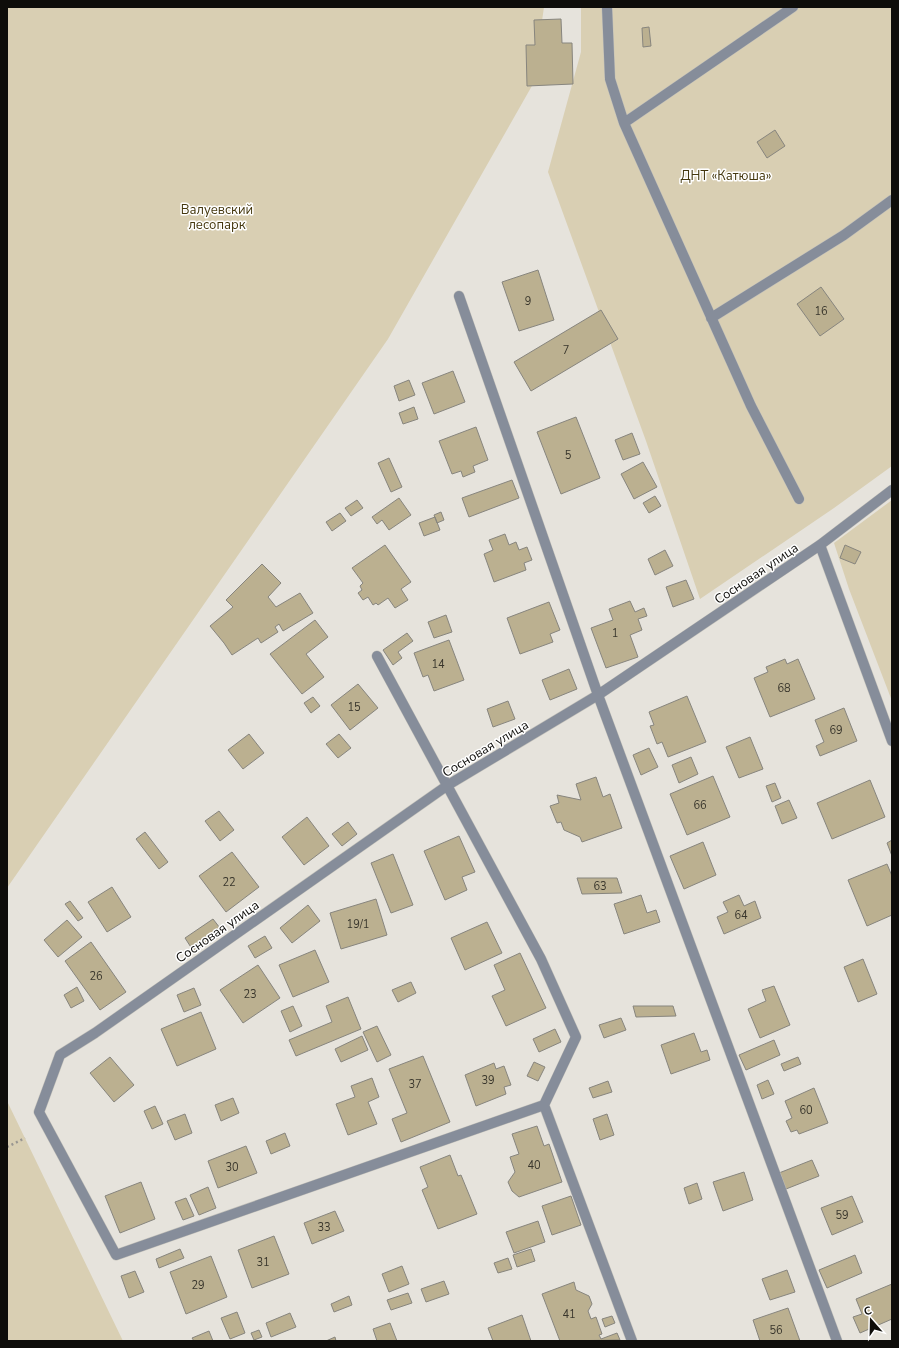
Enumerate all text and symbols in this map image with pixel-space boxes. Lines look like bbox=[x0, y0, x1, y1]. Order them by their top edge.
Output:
park label: ДНТ «Катюша» bbox=[680, 167, 772, 185]
park label: Валуевский лесопарк bbox=[181, 201, 253, 234]
house number: 9 bbox=[525, 294, 531, 309]
house number: 16 bbox=[814, 304, 828, 319]
house number: 7 bbox=[563, 343, 569, 358]
house number: 5 bbox=[565, 448, 572, 463]
street label: Сосновая улица bbox=[711, 539, 802, 609]
house number: 1 bbox=[612, 626, 618, 641]
house number: 14 bbox=[431, 657, 445, 672]
house number: 68 bbox=[777, 681, 791, 696]
house number: 15 bbox=[347, 700, 361, 715]
street label: Сосновая улица bbox=[439, 716, 532, 782]
house number: 69 bbox=[829, 723, 843, 738]
house number: 66 bbox=[693, 798, 707, 813]
house number: 22 bbox=[222, 875, 236, 890]
house number: 63 bbox=[593, 879, 607, 894]
street label: Сосновая улица bbox=[172, 896, 263, 967]
house number: 64 bbox=[734, 908, 748, 923]
house number: 19/1 bbox=[347, 917, 369, 932]
house number: 26 bbox=[89, 969, 103, 984]
house number: 23 bbox=[243, 987, 257, 1002]
house number: 39 bbox=[481, 1073, 495, 1088]
house number: 37 bbox=[408, 1077, 422, 1092]
house number: 60 bbox=[799, 1103, 813, 1118]
house number: 40 bbox=[527, 1158, 541, 1173]
house number: 30 bbox=[225, 1160, 239, 1175]
house number: 59 bbox=[835, 1208, 849, 1223]
house number: 33 bbox=[317, 1220, 331, 1235]
house number: 31 bbox=[256, 1255, 270, 1270]
house number: 29 bbox=[191, 1278, 205, 1293]
north arrow bbox=[851, 1300, 891, 1340]
text: С bbox=[862, 1303, 874, 1319]
house number: 41 bbox=[562, 1307, 576, 1322]
house number: 56 bbox=[769, 1323, 783, 1338]

